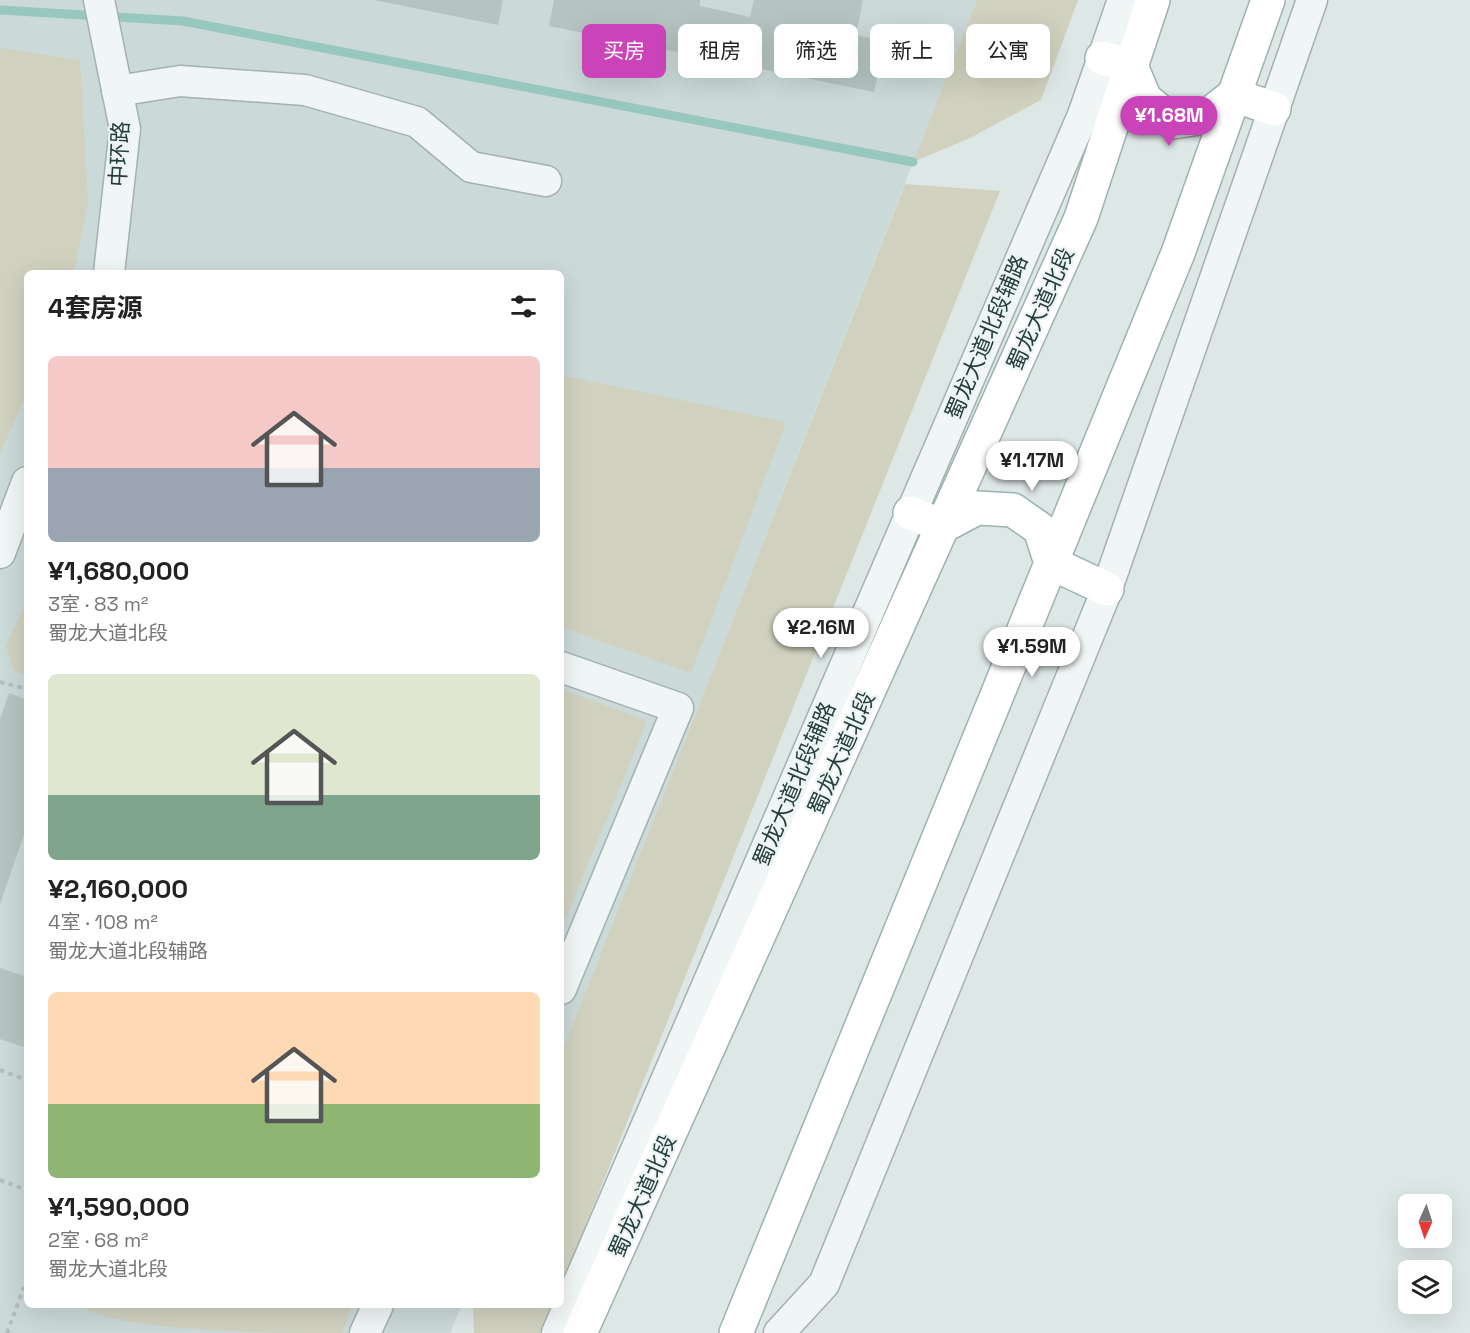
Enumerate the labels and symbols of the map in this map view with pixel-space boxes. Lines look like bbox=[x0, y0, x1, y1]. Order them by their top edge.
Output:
pin: ¥1.68M bbox=[1120, 96, 1218, 147]
street label: 中环路 bbox=[103, 120, 135, 188]
street label: 蜀龙大道北段 bbox=[1000, 243, 1080, 375]
street label: 蜀龙大道北段辅路 bbox=[939, 251, 1033, 423]
pin: ¥1.17M bbox=[983, 441, 1081, 492]
pin: ¥2.16M bbox=[772, 608, 870, 659]
pin: ¥1.59M bbox=[983, 627, 1081, 678]
street label: 蜀龙大道北段 bbox=[801, 687, 881, 819]
street label: 蜀龙大道北段辅路 bbox=[747, 698, 841, 870]
street label: 蜀龙大道北段 bbox=[602, 1130, 682, 1262]
north arrow bbox=[1398, 1194, 1452, 1248]

